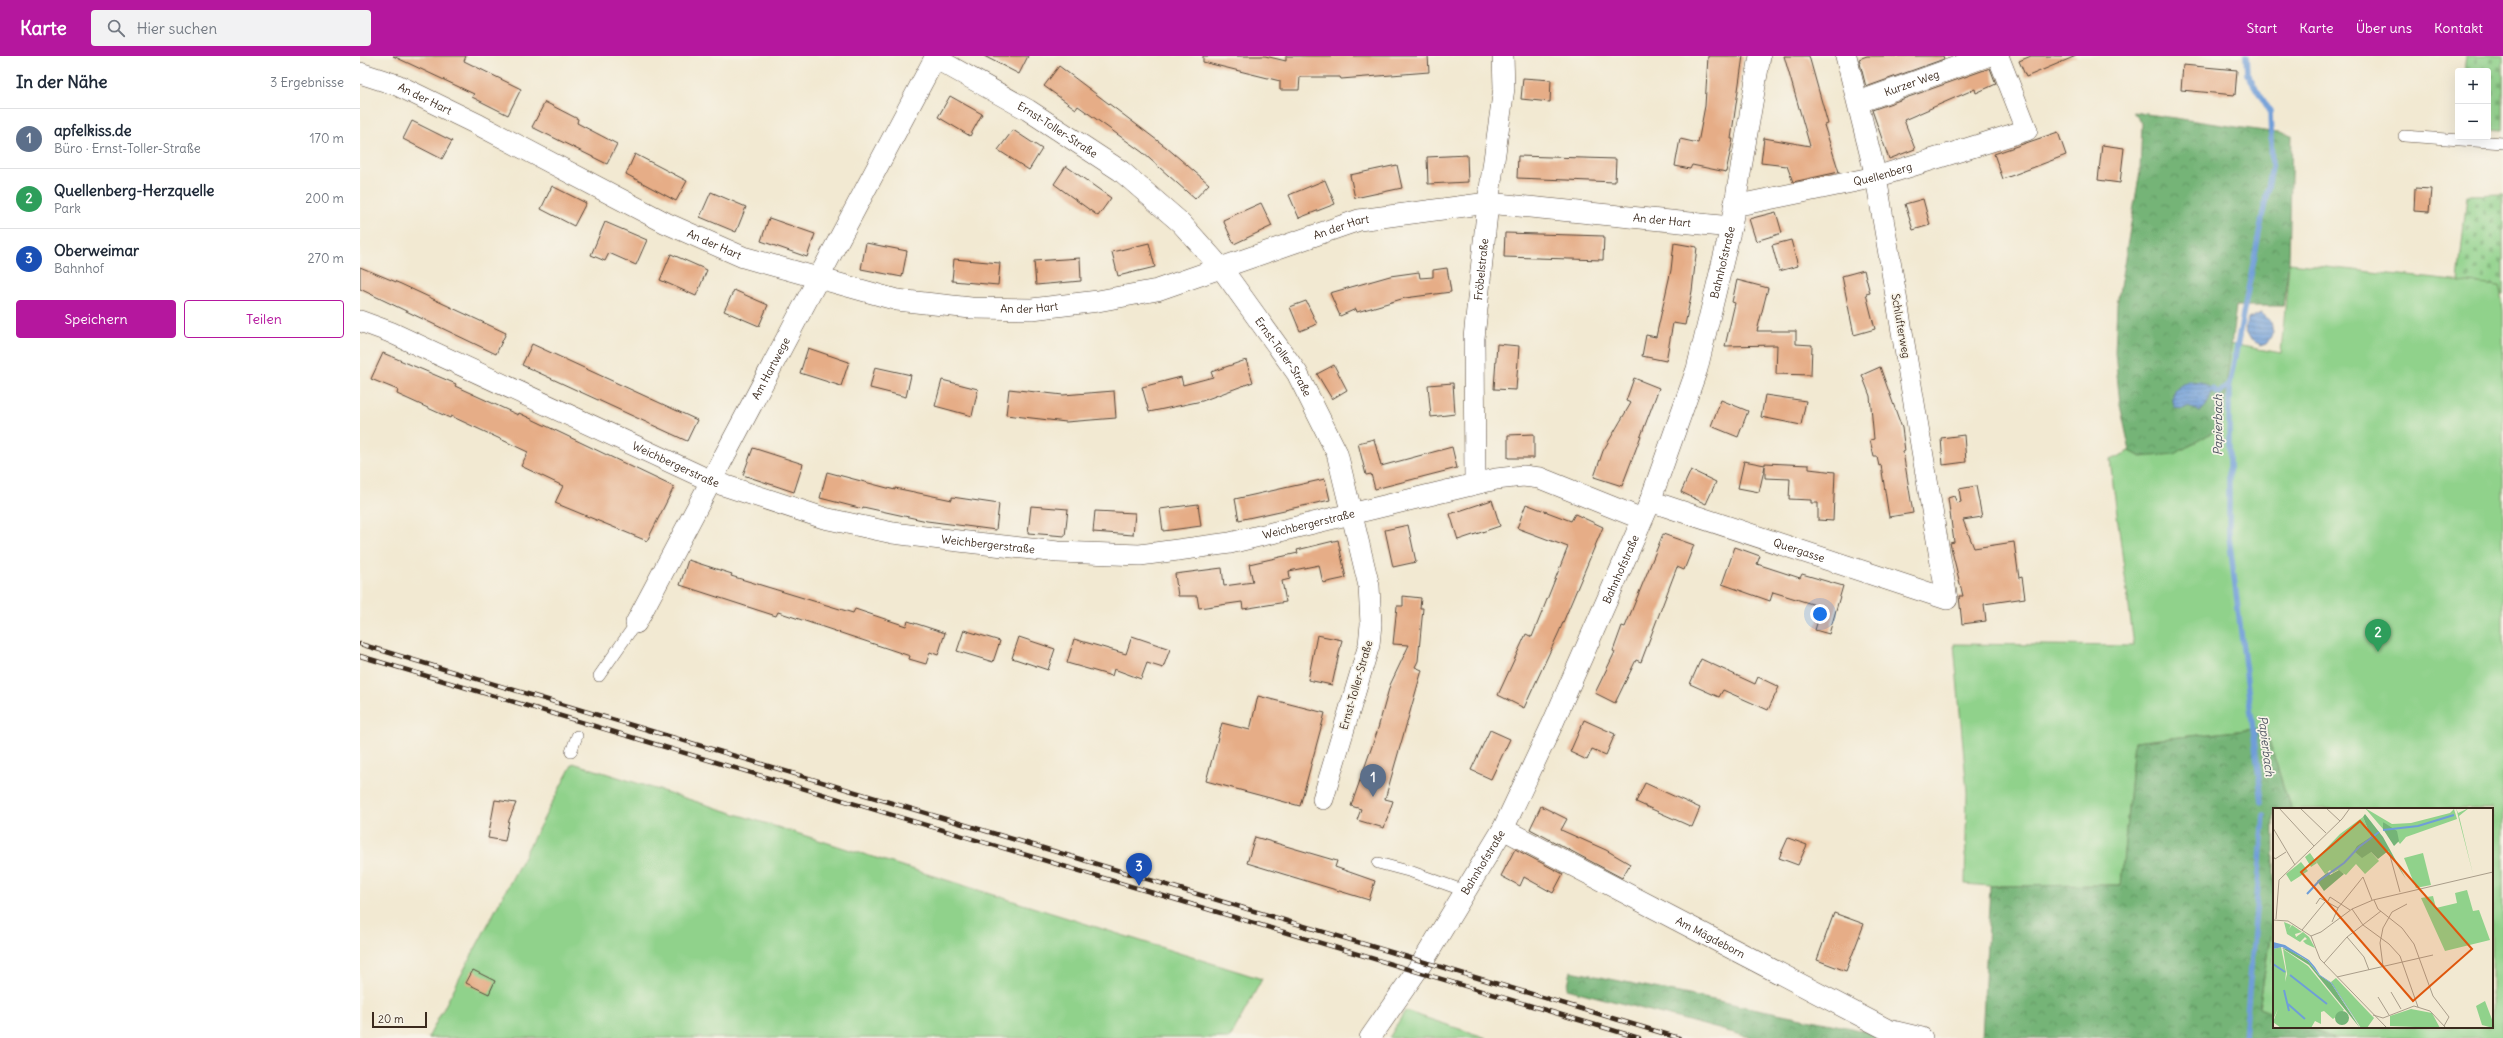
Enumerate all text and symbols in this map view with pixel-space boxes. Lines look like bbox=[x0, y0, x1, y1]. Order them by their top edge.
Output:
search box bbox=[91, 10, 371, 46]
text: Karte bbox=[20, 16, 67, 40]
icon: search bbox=[105, 17, 127, 39]
text: Hier suchen bbox=[137, 19, 217, 38]
text: Start bbox=[2247, 19, 2277, 37]
text: Karte bbox=[2299, 19, 2334, 37]
text: Über uns bbox=[2356, 19, 2412, 37]
text: Kontakt bbox=[2434, 19, 2483, 37]
street label: Kurzer Weg bbox=[1882, 67, 1941, 99]
map controls bbox=[2455, 68, 2491, 140]
button: + bbox=[2455, 68, 2491, 104]
text: In der Nähe bbox=[16, 71, 108, 93]
text: 3 Ergebnisse bbox=[270, 74, 344, 91]
street label: An der Hart bbox=[396, 80, 454, 118]
street label: Ernst-Toller-Straße bbox=[1015, 99, 1100, 161]
button: − bbox=[2455, 104, 2491, 140]
text: apfelkiss.de bbox=[54, 121, 132, 140]
text: 1 bbox=[26, 130, 32, 147]
text: 170 m bbox=[309, 130, 344, 147]
text: Büro · Ernst-Toller-Straße bbox=[54, 140, 201, 157]
street label: Quellenberg bbox=[1852, 159, 1914, 188]
text: Quellenberg-Herzquelle bbox=[54, 181, 214, 200]
text: 2 bbox=[25, 190, 33, 207]
text: 200 m bbox=[305, 190, 344, 207]
text: Park bbox=[54, 200, 81, 217]
street label: An der Hart bbox=[1632, 210, 1692, 230]
street label: An der Hart bbox=[1311, 212, 1370, 242]
street label: Bahnhofstraße bbox=[1707, 225, 1738, 300]
street label: An der Hart bbox=[685, 226, 744, 263]
street label: Fröbelstraße bbox=[1471, 238, 1491, 301]
text: Oberweimar bbox=[54, 241, 139, 260]
text: 3 bbox=[25, 250, 33, 267]
text: 270 m bbox=[307, 250, 344, 267]
text: Bahnhof bbox=[54, 260, 104, 277]
street label: Schlufterweg bbox=[1888, 293, 1914, 359]
street label: An der Hart bbox=[1000, 299, 1059, 316]
button: Speichern bbox=[16, 300, 176, 338]
button: Teilen bbox=[184, 300, 344, 338]
street label: Ernst-Toller-Straße bbox=[1252, 314, 1315, 399]
street label: Am Hartwege bbox=[749, 335, 793, 402]
water label: Papierbach bbox=[2210, 393, 2225, 456]
street label: Weichbergerstraße bbox=[630, 438, 721, 490]
street label: Weichbergerstraße bbox=[1261, 506, 1356, 542]
street label: Weichbergerstraße bbox=[940, 532, 1036, 556]
street label: Bahnhofstraße bbox=[1599, 533, 1642, 606]
street label: Quergasse bbox=[1772, 535, 1827, 565]
your location bbox=[1810, 604, 1830, 624]
pin: 2 bbox=[2365, 619, 2391, 652]
street label: Ernst-Toller-Straße bbox=[1337, 639, 1375, 731]
water label: Papierbach bbox=[2255, 715, 2278, 778]
pin: 1 bbox=[1360, 764, 1386, 797]
inset map bbox=[2273, 808, 2493, 1028]
street label: Bahnhofstraße bbox=[1458, 827, 1508, 897]
pin: 3 bbox=[1126, 853, 1152, 886]
street label: Am Mägdeborn bbox=[1673, 913, 1747, 961]
scale bar bbox=[372, 1010, 427, 1029]
text: 20 m bbox=[378, 1012, 404, 1026]

